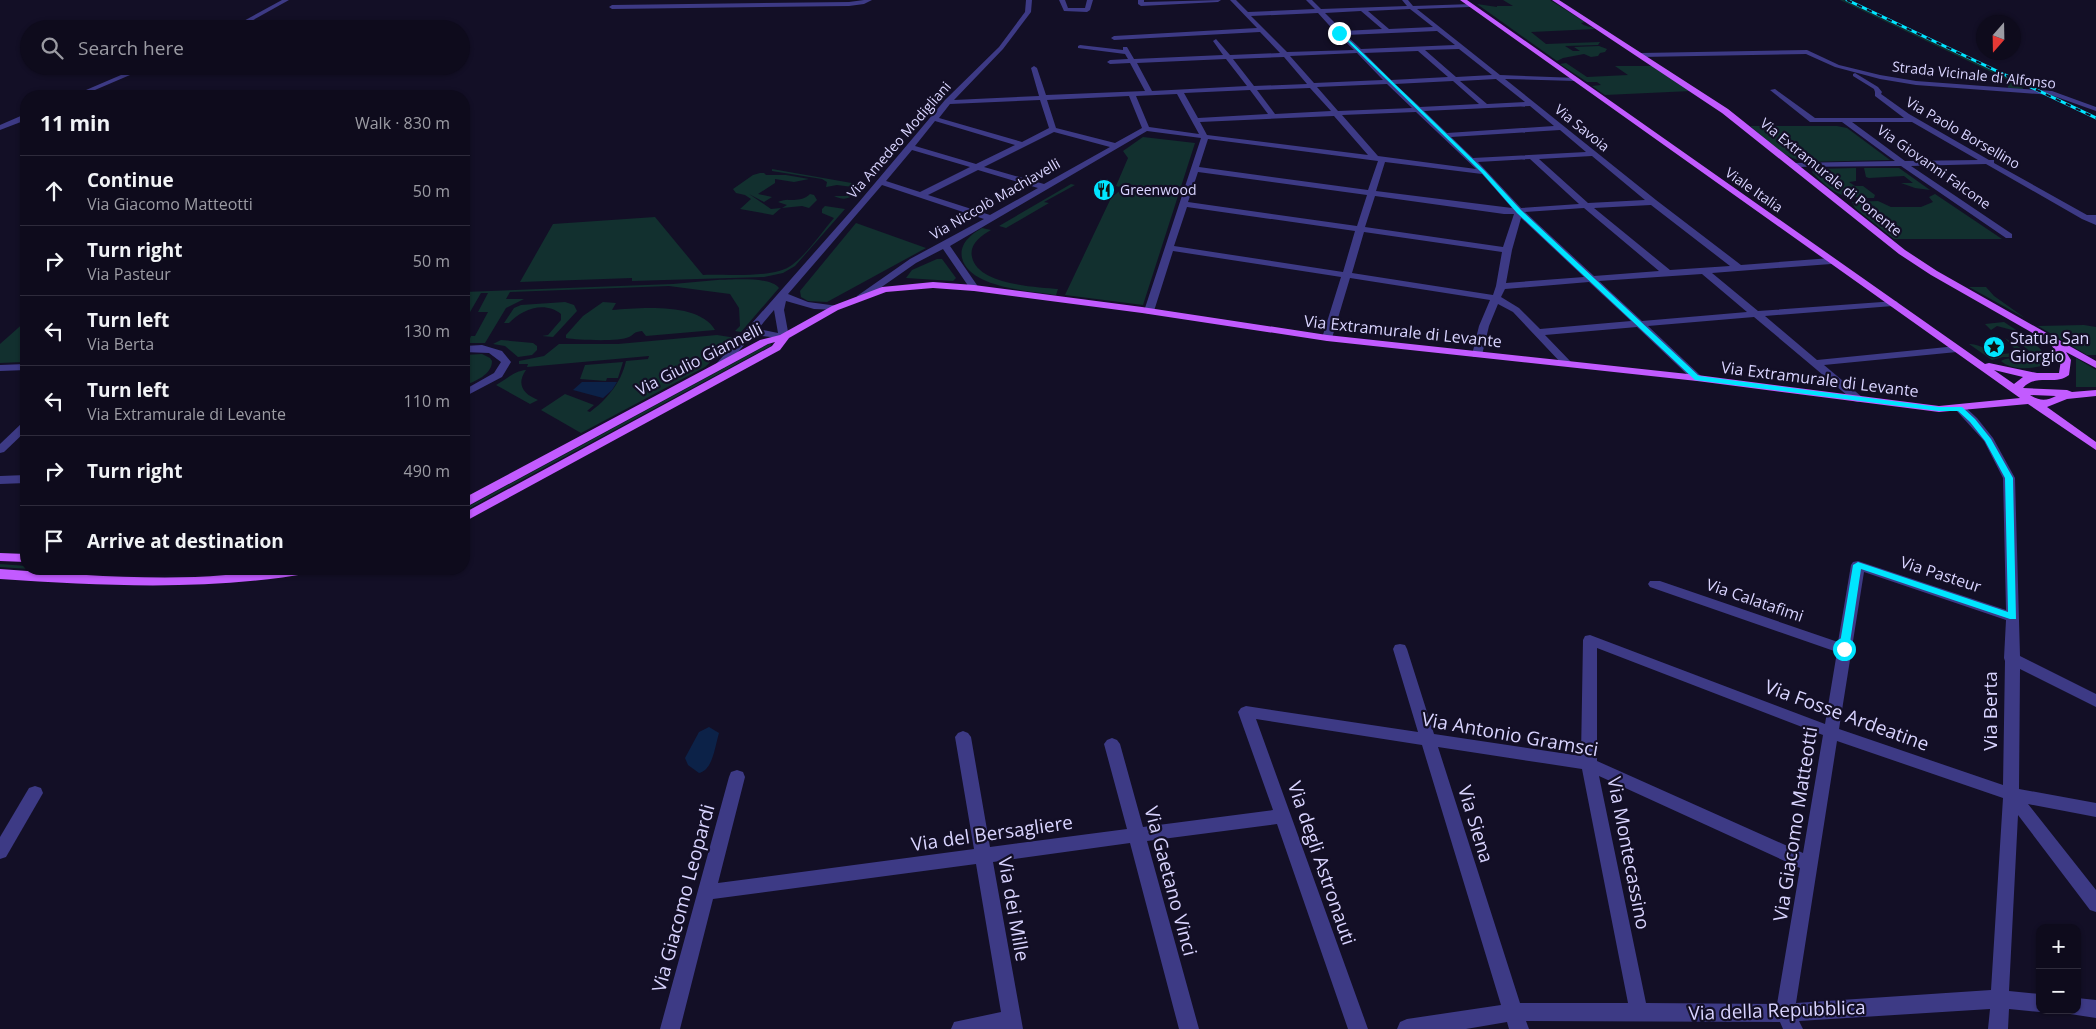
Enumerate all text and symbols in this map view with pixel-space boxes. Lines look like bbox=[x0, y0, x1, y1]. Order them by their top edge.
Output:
north arrow bbox=[1976, 15, 2021, 60]
search box bbox=[20, 20, 470, 75]
route end bbox=[1328, 22, 1351, 45]
icon: search bbox=[38, 34, 66, 62]
text: Search here bbox=[78, 35, 184, 61]
street label: Strada Vicinale di Alfonso bbox=[1891, 56, 2057, 93]
street label: Via Amedeo Modigliani bbox=[843, 77, 955, 202]
street label: Via Paolo Borsellino bbox=[1903, 92, 2024, 173]
street label: Via Savoia bbox=[1551, 100, 1614, 156]
text: 11 min bbox=[40, 109, 110, 137]
text: Walk · 830 m bbox=[355, 112, 450, 134]
street label: Via Extramurale di Ponente bbox=[1756, 113, 1906, 240]
street label: Via Giovanni Falcone bbox=[1874, 120, 1995, 213]
street label: Via Niccolò Machiavelli bbox=[926, 154, 1063, 244]
street label: Viale Italia bbox=[1722, 163, 1787, 216]
text: Continue bbox=[87, 167, 174, 193]
icon: ahead bbox=[40, 177, 68, 205]
restaurant icon: Greenwood bbox=[1092, 178, 1116, 202]
text: 50 m bbox=[413, 180, 450, 202]
place label: Greenwood bbox=[1120, 180, 1196, 199]
text: Via Giacomo Matteotti bbox=[87, 193, 253, 215]
text: Turn right bbox=[87, 237, 182, 263]
icon: right bbox=[40, 247, 68, 275]
text: 50 m bbox=[413, 250, 450, 272]
text: Via Pasteur bbox=[87, 263, 171, 285]
text: Turn left bbox=[87, 307, 169, 333]
street label: Via Extramurale di Levante bbox=[1303, 310, 1503, 352]
icon: left bbox=[40, 317, 68, 345]
street label: Via Giulio Giannelli bbox=[632, 318, 766, 400]
text: 130 m bbox=[404, 320, 450, 342]
place label: Statua San Giorgio bbox=[2010, 327, 2089, 367]
text: Via Berta bbox=[87, 333, 154, 355]
place icon: Statua San Giorgio bbox=[1982, 335, 2006, 359]
street label: Via Extramurale di Levante bbox=[1720, 356, 1920, 402]
text: Turn left bbox=[87, 377, 169, 403]
icon: left bbox=[40, 387, 68, 415]
text: 110 m bbox=[404, 390, 450, 412]
text: Via Extramurale di Levante bbox=[87, 403, 286, 425]
icon: right bbox=[40, 457, 68, 485]
text: Turn right bbox=[87, 458, 182, 484]
text: 490 m bbox=[404, 460, 450, 482]
icon: arrive bbox=[40, 527, 68, 555]
text: Arrive at destination bbox=[87, 528, 284, 554]
street label: Via Pasteur bbox=[1898, 551, 1985, 598]
street label: Via Calatafimi bbox=[1703, 573, 1807, 627]
route start bbox=[1833, 638, 1856, 661]
street label: Via Berta bbox=[1977, 671, 2003, 751]
street label: Via Fosse Ardeatine bbox=[1761, 673, 1933, 757]
street label: Via Antonio Gramsci bbox=[1420, 706, 1600, 762]
street label: Via Giacomo Matteotti bbox=[1767, 725, 1823, 923]
street label: Via Montecassino bbox=[1601, 774, 1657, 932]
street label: Via degli Astronauti bbox=[1282, 778, 1362, 948]
street label: Via Siena bbox=[1452, 782, 1500, 866]
street label: Via Giacomo Leopardi bbox=[645, 801, 721, 995]
street label: Via Gaetano Vinci bbox=[1139, 803, 1203, 959]
street label: Via del Bersagliere bbox=[909, 809, 1075, 857]
street label: Via dei Mille bbox=[992, 855, 1036, 963]
map controls bbox=[2036, 924, 2081, 1014]
button: + bbox=[2036, 924, 2081, 969]
button: − bbox=[2036, 969, 2081, 1014]
street label: Via della Repubblica bbox=[1688, 994, 1866, 1026]

